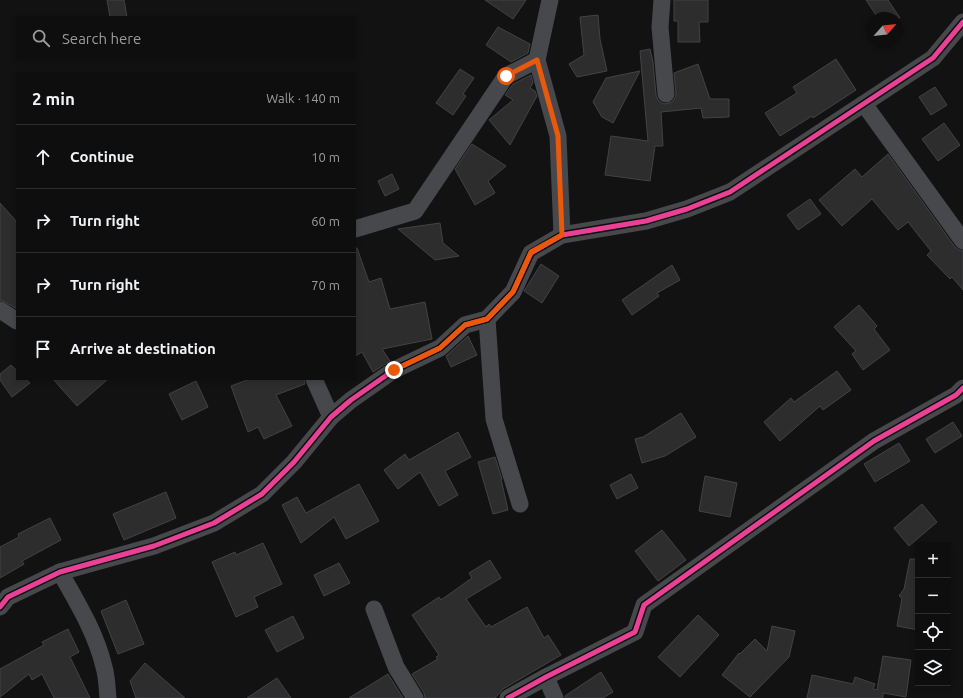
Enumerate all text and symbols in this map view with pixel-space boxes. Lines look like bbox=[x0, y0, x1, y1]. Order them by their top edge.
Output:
north arrow bbox=[867, 12, 903, 48]
search box bbox=[16, 16, 356, 60]
icon: search bbox=[30, 27, 52, 49]
text: Search here bbox=[62, 30, 141, 47]
route start bbox=[497, 67, 515, 85]
text: 2 min bbox=[32, 89, 75, 108]
text: Walk · 140 m bbox=[266, 91, 340, 105]
icon: ahead bbox=[32, 146, 54, 168]
text: Continue bbox=[70, 148, 134, 165]
text: 10 m bbox=[311, 150, 340, 164]
icon: right bbox=[32, 210, 54, 232]
text: Turn right bbox=[70, 212, 140, 229]
text: 60 m bbox=[311, 214, 340, 228]
icon: right bbox=[32, 274, 54, 296]
text: Turn right bbox=[70, 276, 140, 293]
text: 70 m bbox=[311, 278, 340, 292]
icon: arrive bbox=[32, 338, 54, 360]
text: Arrive at destination bbox=[70, 340, 216, 357]
route end bbox=[385, 361, 403, 379]
map controls bbox=[915, 542, 951, 686]
button: + bbox=[915, 542, 951, 578]
button: − bbox=[915, 578, 951, 614]
button: locate bbox=[915, 614, 951, 650]
button: layers bbox=[915, 650, 951, 686]

